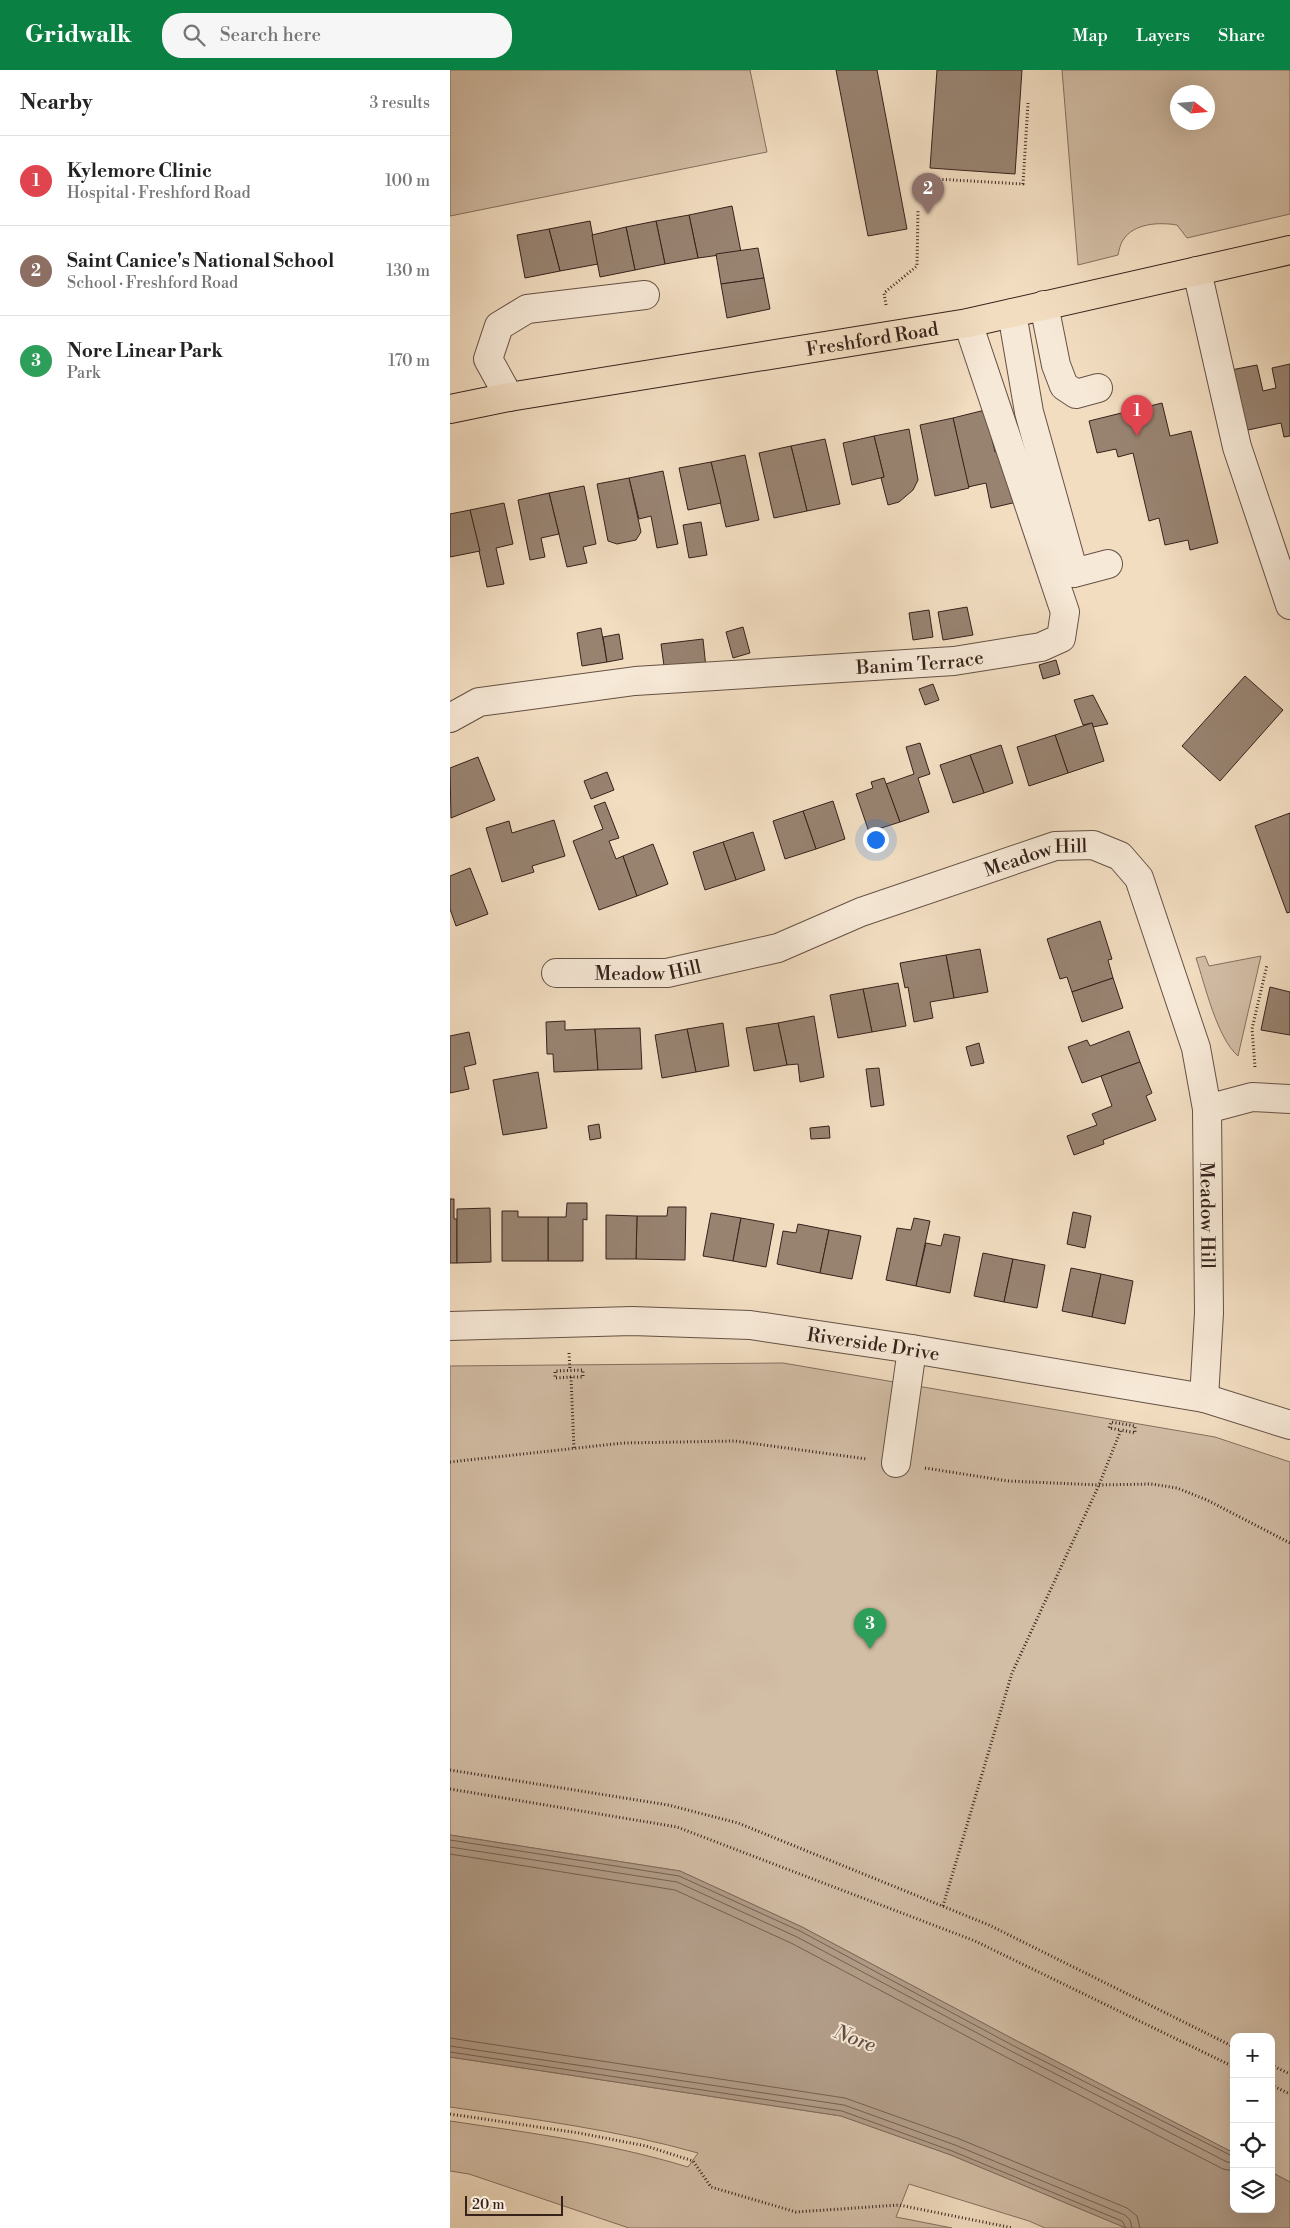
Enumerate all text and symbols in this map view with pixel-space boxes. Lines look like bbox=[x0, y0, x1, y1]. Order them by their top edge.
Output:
search box bbox=[162, 13, 512, 58]
text: Gridwalk bbox=[25, 20, 132, 50]
icon: search bbox=[180, 21, 208, 49]
text: Search here bbox=[220, 23, 321, 47]
text: Map bbox=[1073, 24, 1108, 47]
text: Layers bbox=[1136, 24, 1190, 47]
text: Share bbox=[1218, 24, 1265, 47]
north arrow bbox=[1170, 85, 1215, 130]
text: Nearby bbox=[20, 90, 93, 116]
text: 3 results bbox=[369, 93, 430, 113]
text: Kylemore Clinic bbox=[67, 159, 212, 183]
text: 1 bbox=[32, 171, 40, 191]
text: 100 m bbox=[385, 171, 430, 191]
pin: 2 bbox=[912, 173, 944, 214]
text: Hospital · Freshford Road bbox=[67, 183, 251, 203]
text: Saint Canice's National School bbox=[67, 249, 334, 273]
text: 2 bbox=[31, 261, 41, 281]
text: 130 m bbox=[386, 261, 430, 281]
text: School · Freshford Road bbox=[67, 273, 238, 293]
street label: Freshford Road bbox=[804, 317, 940, 362]
text: Nore Linear Park bbox=[67, 339, 223, 363]
text: 3 bbox=[31, 351, 41, 371]
text: 170 m bbox=[388, 351, 430, 371]
text: Park bbox=[67, 363, 100, 383]
pin: 1 bbox=[1121, 395, 1153, 436]
street label: Banim Terrace bbox=[854, 645, 986, 680]
your location bbox=[863, 827, 889, 853]
street label: Meadow Hill bbox=[981, 834, 1088, 882]
street label: Meadow Hill bbox=[595, 955, 704, 986]
street label: Meadow Hill bbox=[1195, 1162, 1220, 1269]
street label: Riverside Drive bbox=[805, 1323, 941, 1366]
pin: 3 bbox=[854, 1608, 886, 1649]
water label: Nore bbox=[829, 2020, 880, 2059]
map controls bbox=[1230, 2033, 1275, 2213]
button: + bbox=[1230, 2033, 1275, 2078]
button: − bbox=[1230, 2078, 1275, 2123]
button: locate bbox=[1230, 2123, 1275, 2168]
button: layers bbox=[1230, 2168, 1275, 2213]
scale bar bbox=[465, 2193, 562, 2216]
text: 20 m bbox=[472, 2196, 504, 2214]

